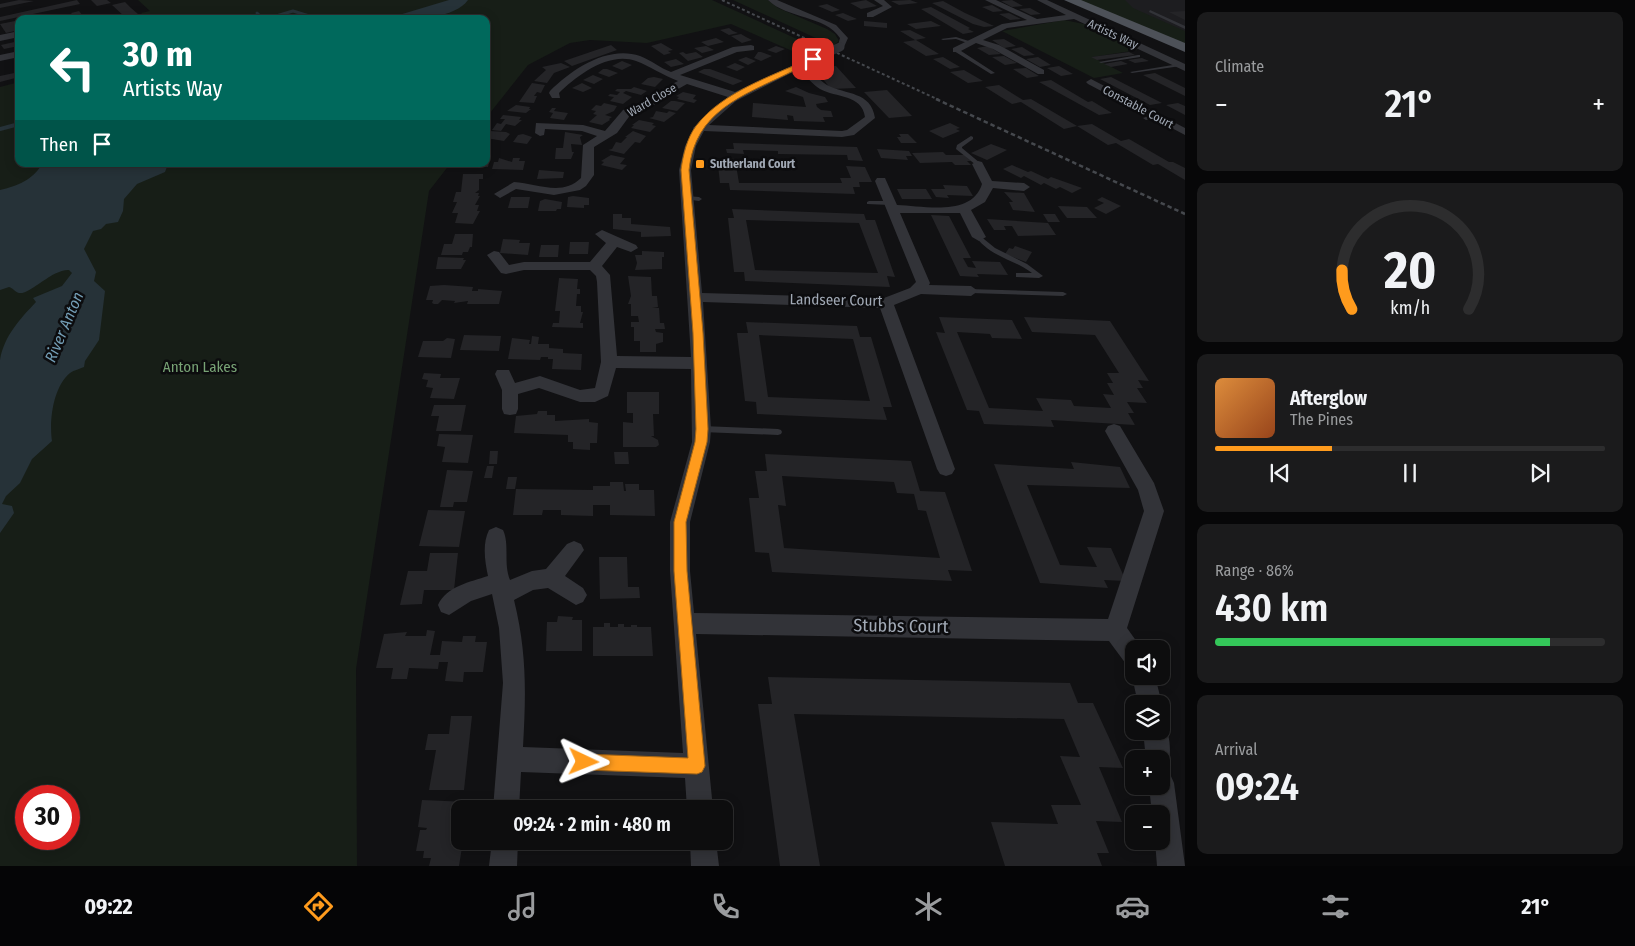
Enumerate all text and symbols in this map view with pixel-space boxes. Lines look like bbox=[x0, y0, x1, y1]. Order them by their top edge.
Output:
street label: Artists Way bbox=[1086, 16, 1141, 52]
text: 30 m bbox=[123, 33, 193, 75]
icon: left bbox=[40, 35, 105, 100]
pin bbox=[792, 38, 834, 80]
icon: arrive bbox=[799, 45, 827, 73]
text: Climate bbox=[1215, 57, 1264, 76]
text: Artists Way bbox=[123, 75, 222, 102]
street label: Ward Close bbox=[625, 80, 679, 120]
text: 21° bbox=[1385, 81, 1435, 127]
street label: Constable Court bbox=[1100, 82, 1176, 132]
text: − bbox=[1215, 88, 1228, 121]
text: + bbox=[1592, 88, 1605, 121]
icon: arrive bbox=[88, 130, 116, 158]
text: Then bbox=[40, 133, 78, 156]
place label: Sutherland Court bbox=[710, 157, 796, 171]
marker: Sutherland Court bbox=[694, 158, 706, 170]
text: 20 bbox=[1383, 239, 1436, 302]
water label: River Anton bbox=[41, 289, 87, 365]
street label: Landseer Court bbox=[789, 290, 883, 310]
text: km/h bbox=[1390, 297, 1430, 319]
park label: Anton Lakes bbox=[163, 358, 237, 376]
text: Afterglow bbox=[1290, 387, 1367, 410]
text: The Pines bbox=[1290, 410, 1353, 429]
icon: previous bbox=[1266, 459, 1294, 487]
icon: pause bbox=[1396, 459, 1424, 487]
icon: next bbox=[1526, 459, 1554, 487]
text: Range · 86% bbox=[1215, 561, 1294, 580]
text: 430 km bbox=[1215, 585, 1328, 631]
street label: Stubbs Court bbox=[853, 614, 949, 638]
map controls bbox=[1125, 640, 1170, 850]
button: sound bbox=[1125, 640, 1170, 685]
button: layers bbox=[1125, 695, 1170, 740]
position arrow bbox=[557, 735, 609, 787]
text: Arrival bbox=[1215, 740, 1257, 759]
button: + bbox=[1125, 750, 1170, 795]
text: 09:24 bbox=[1215, 764, 1299, 810]
speed limit sign: 30 bbox=[15, 785, 80, 850]
button: − bbox=[1125, 805, 1170, 850]
text: 09:24 · 2 min · 480 m bbox=[513, 813, 671, 836]
icon: directions bbox=[301, 889, 336, 924]
icon: music bbox=[505, 889, 540, 924]
icon: phone bbox=[708, 889, 743, 924]
icon: climate bbox=[911, 889, 946, 924]
icon: car bbox=[1115, 889, 1150, 924]
icon: filters bbox=[1318, 889, 1353, 924]
text: 09:22 bbox=[84, 893, 133, 920]
text: 21° bbox=[1521, 893, 1551, 920]

